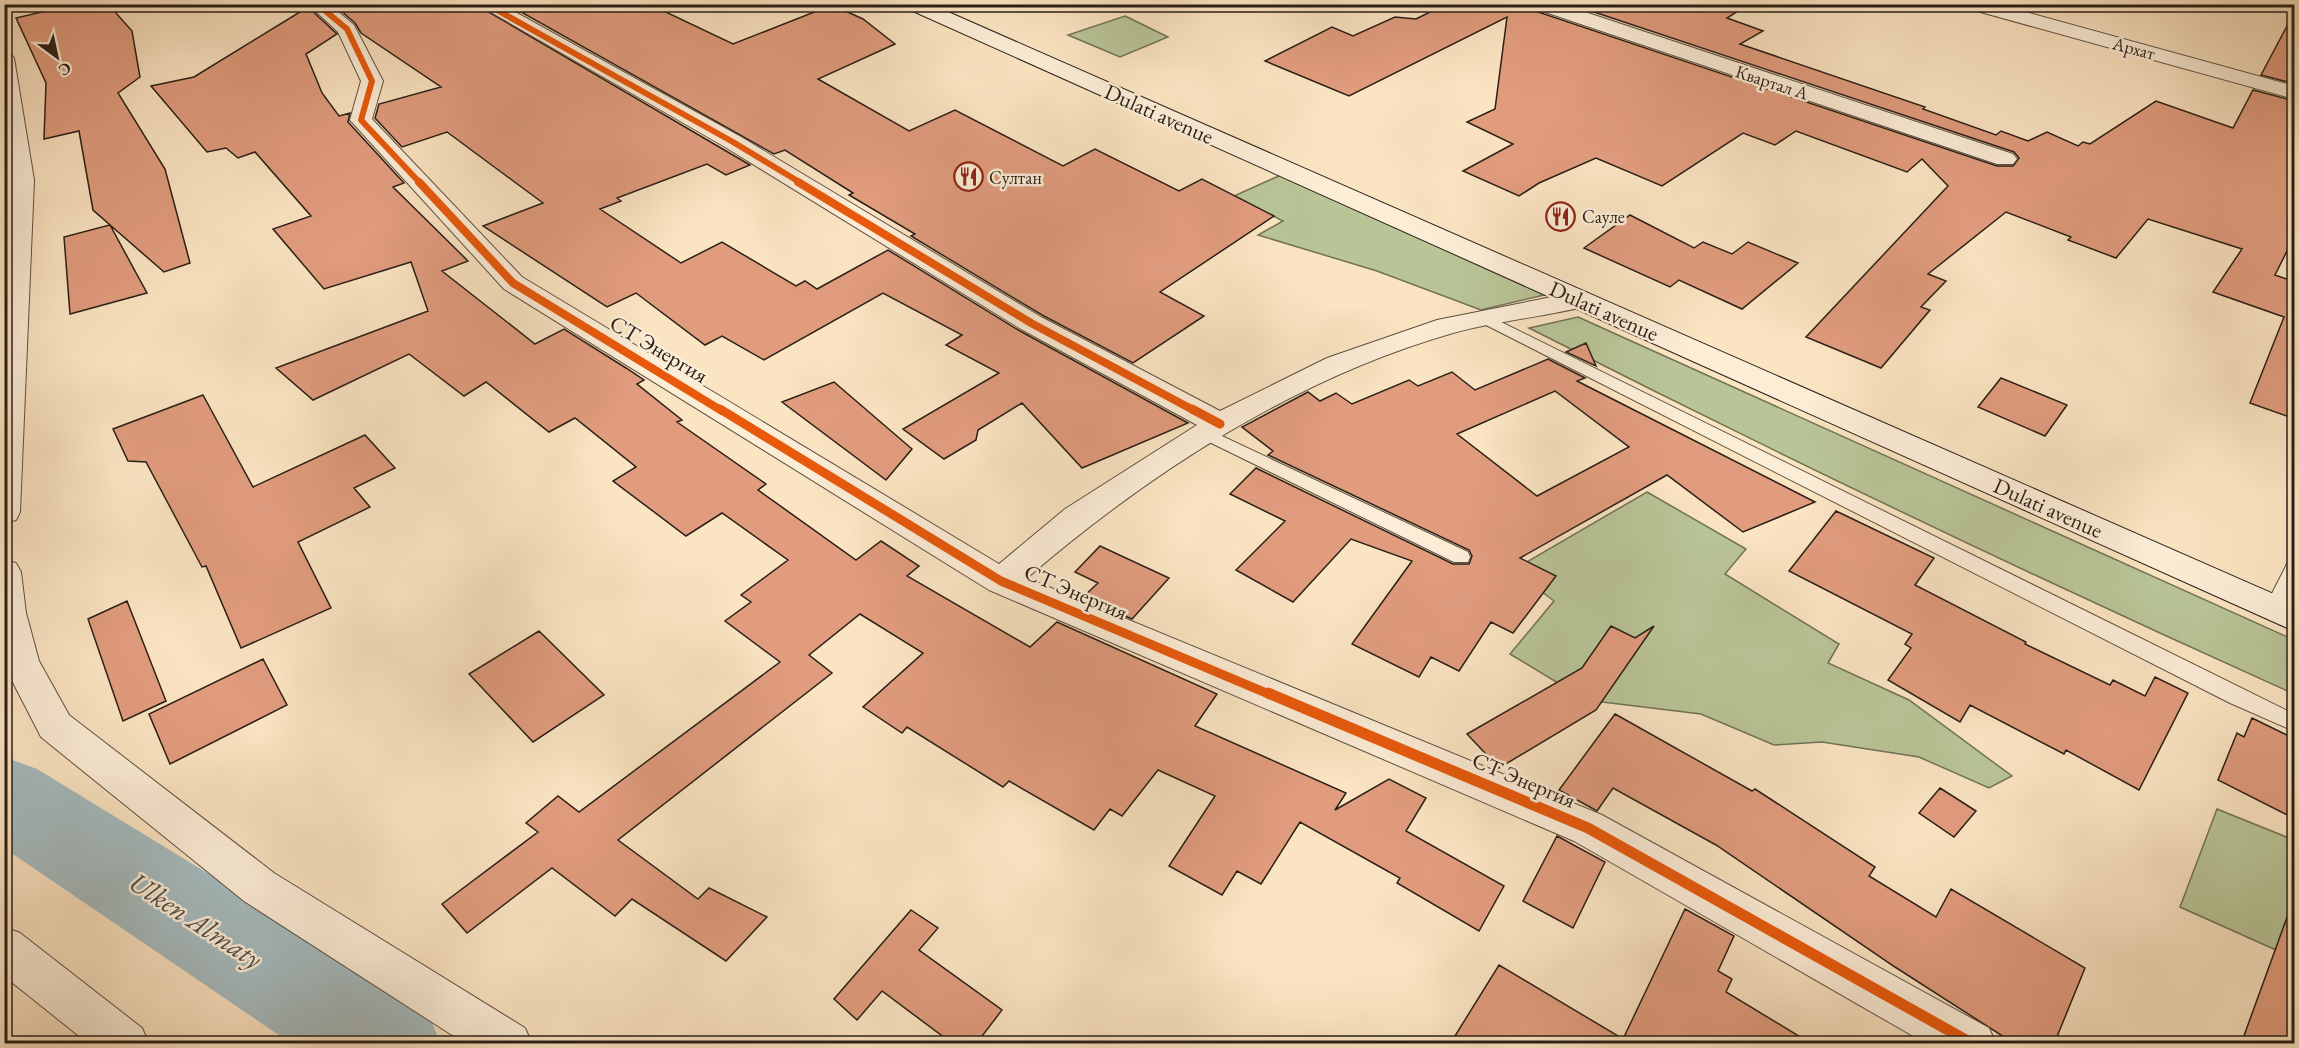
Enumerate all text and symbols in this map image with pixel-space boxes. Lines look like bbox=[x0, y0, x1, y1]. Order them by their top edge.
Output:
north arrow bbox=[27, 27, 87, 87]
street label: Архат bbox=[2109, 31, 2158, 65]
text: С bbox=[54, 57, 75, 81]
street label: Квартал А bbox=[1733, 59, 1812, 105]
street label: Dulati avenue bbox=[1100, 77, 1219, 151]
restaurant icon: Султан bbox=[952, 161, 984, 193]
place label: Султан bbox=[989, 166, 1042, 189]
restaurant icon: Сауле bbox=[1545, 200, 1577, 232]
place label: Сауле bbox=[1582, 205, 1625, 228]
street label: Dulati avenue bbox=[1545, 274, 1664, 348]
street label: СТ Энергия bbox=[604, 308, 714, 390]
street label: Dulati avenue bbox=[1989, 471, 2108, 545]
street label: СТ Энергия bbox=[1020, 557, 1132, 627]
street label: СТ Энергия bbox=[1468, 745, 1580, 815]
water label: Ulken Almaty bbox=[123, 864, 270, 977]

